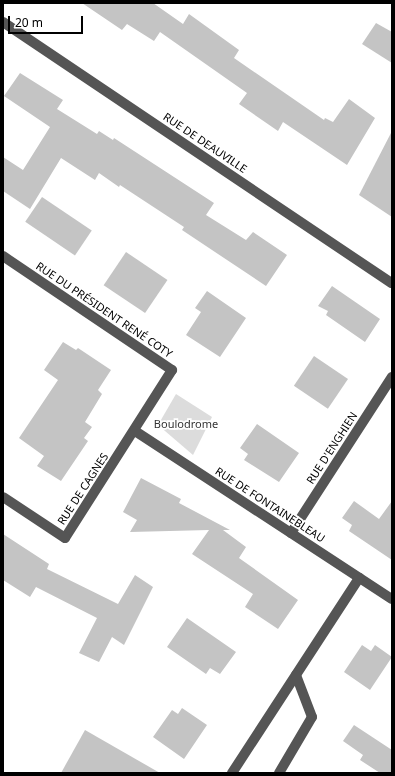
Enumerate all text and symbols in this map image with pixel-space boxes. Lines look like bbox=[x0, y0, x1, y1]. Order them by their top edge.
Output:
scale bar bbox=[10, 8, 85, 34]
text: 20 m bbox=[15, 14, 43, 31]
street label: RUE DE DEAUVILLE bbox=[161, 110, 249, 176]
street label: RUE DU PRÉSIDENT RENÉ COTY bbox=[33, 259, 175, 361]
street label: RUE D'ENGHIEN bbox=[304, 410, 360, 486]
park label: Boulodrome bbox=[154, 417, 218, 431]
street label: RUE DE CAGNES bbox=[55, 451, 111, 527]
street label: RUE DE FONTAINEBLEAU bbox=[213, 465, 327, 545]

